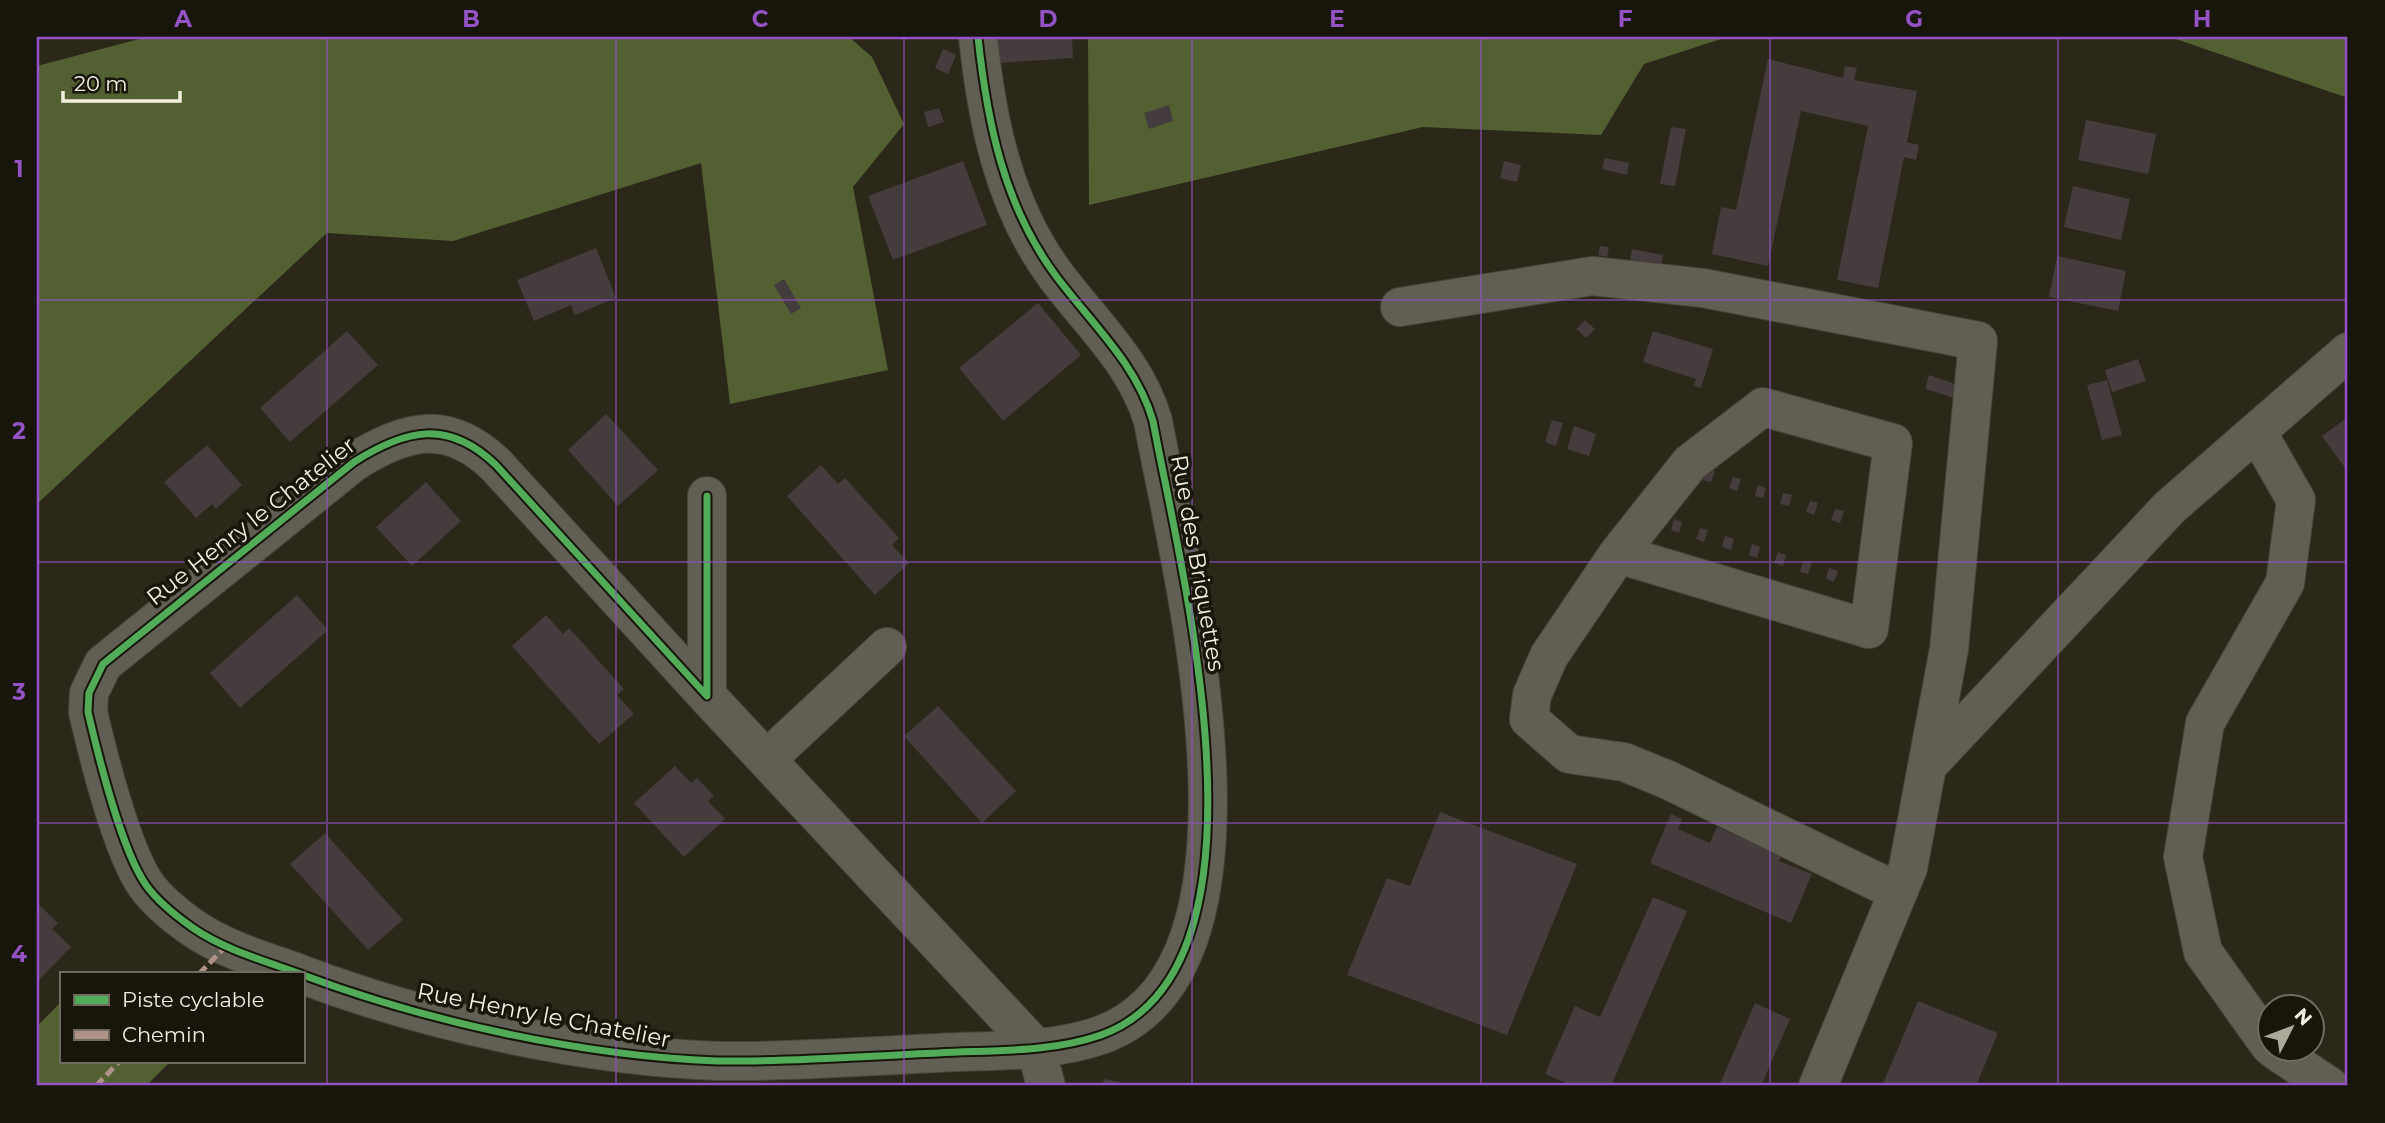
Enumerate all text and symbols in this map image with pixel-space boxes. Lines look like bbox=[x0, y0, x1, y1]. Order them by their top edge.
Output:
text: A bbox=[173, 5, 192, 33]
text: B bbox=[462, 5, 480, 33]
text: C bbox=[752, 5, 769, 33]
text: D bbox=[1039, 5, 1058, 33]
text: E bbox=[1329, 5, 1345, 33]
text: F bbox=[1618, 5, 1633, 33]
text: G bbox=[1905, 5, 1923, 33]
text: H bbox=[2193, 5, 2211, 33]
scale bar bbox=[63, 60, 180, 104]
text: 20 m bbox=[74, 71, 128, 96]
text: 1 bbox=[14, 155, 24, 183]
text: 2 bbox=[12, 417, 26, 445]
street label: Rue Henry le Chatelier bbox=[141, 431, 361, 611]
street label: Rue des Briquettes bbox=[1165, 453, 1231, 673]
text: 3 bbox=[11, 678, 26, 706]
text: 4 bbox=[11, 940, 27, 968]
legend bbox=[60, 972, 304, 1064]
street label: Rue Henry le Chatelier bbox=[415, 977, 673, 1053]
text: Piste cyclable bbox=[122, 987, 264, 1012]
north arrow bbox=[2256, 993, 2326, 1064]
text: N bbox=[2290, 1004, 2317, 1030]
text: Chemin bbox=[122, 1022, 206, 1047]

